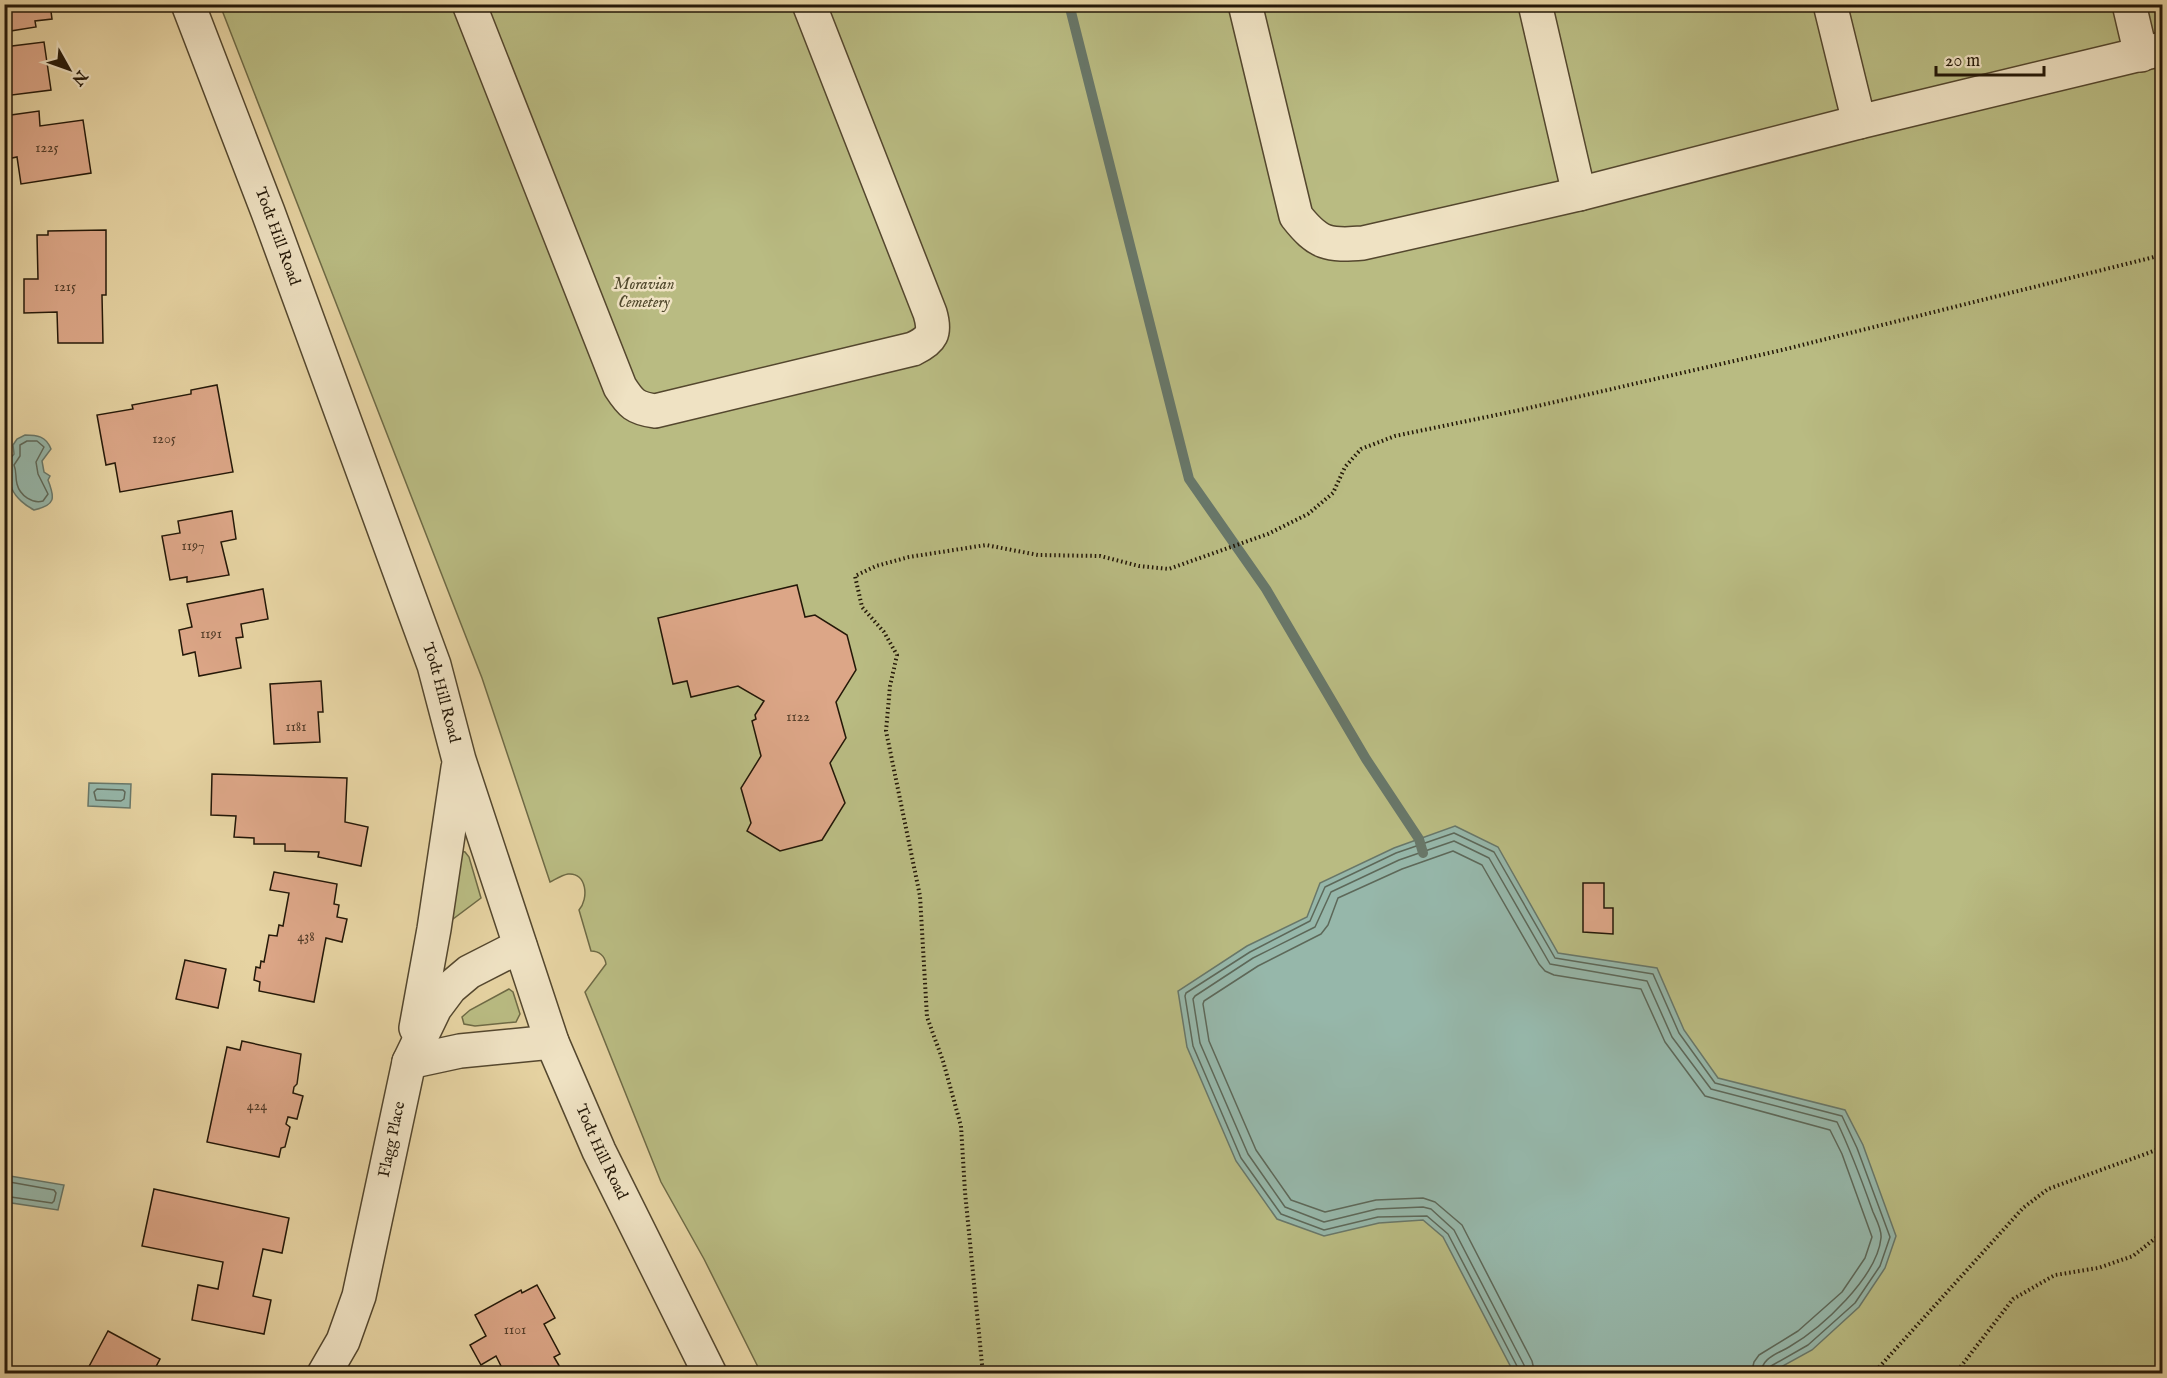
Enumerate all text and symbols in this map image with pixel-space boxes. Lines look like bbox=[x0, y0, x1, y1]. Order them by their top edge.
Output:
north arrow bbox=[39, 39, 99, 99]
scale bar bbox=[1936, 39, 2044, 77]
text: 20 m bbox=[1945, 50, 1980, 73]
text: N bbox=[67, 65, 92, 89]
house number: 1225 bbox=[35, 139, 59, 157]
street label: Todt Hill Road bbox=[250, 185, 304, 289]
park label: Moravian Cemetery bbox=[614, 275, 674, 313]
house number: 1215 bbox=[54, 278, 76, 296]
house number: 1205 bbox=[152, 430, 176, 448]
house number: 1197 bbox=[181, 537, 205, 555]
house number: 1191 bbox=[200, 625, 222, 643]
street label: Todt Hill Road bbox=[417, 640, 464, 745]
house number: 1122 bbox=[786, 708, 810, 726]
house number: 1181 bbox=[285, 718, 307, 736]
house number: 438 bbox=[297, 928, 315, 946]
house number: 424 bbox=[247, 1097, 267, 1115]
street label: Flagg Place bbox=[375, 1100, 410, 1179]
street label: Todt Hill Road bbox=[570, 1101, 632, 1204]
house number: 1101 bbox=[504, 1321, 526, 1339]

